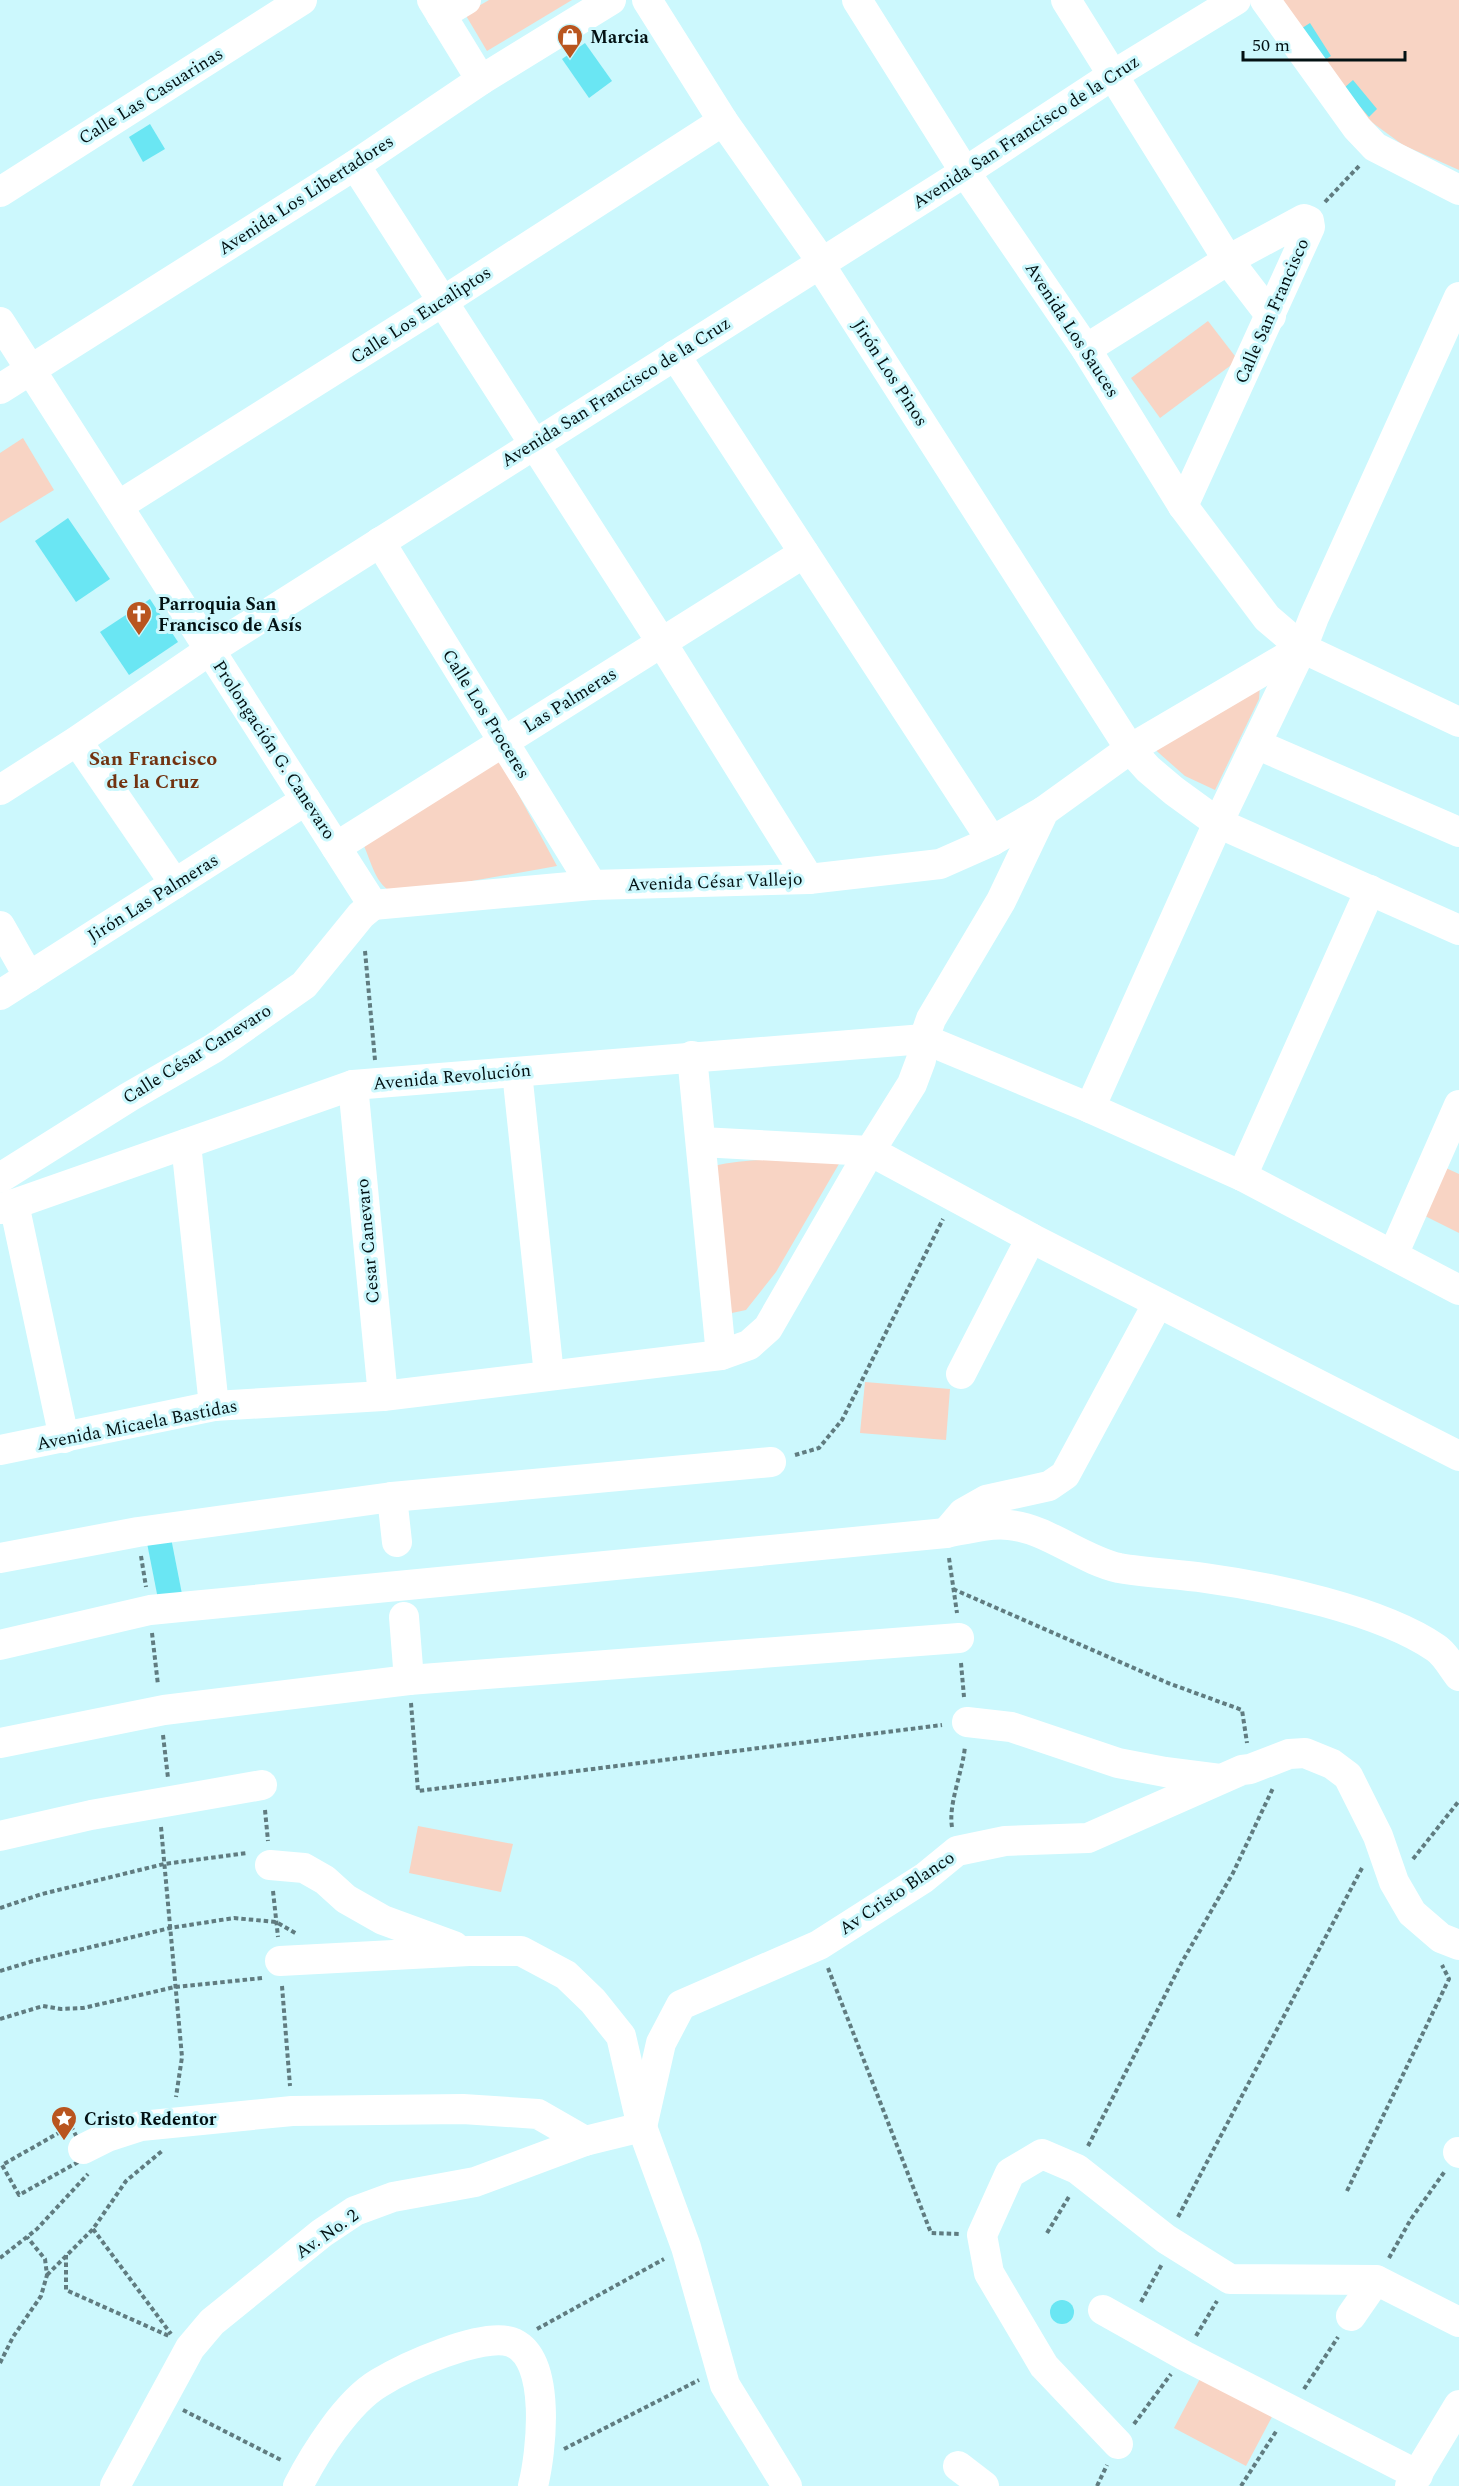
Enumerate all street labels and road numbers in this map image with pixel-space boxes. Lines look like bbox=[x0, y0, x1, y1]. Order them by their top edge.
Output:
street label: Calle Las Casuarinas bbox=[73, 40, 229, 152]
street label: Avenida San Francisco de la Cruz bbox=[907, 48, 1145, 216]
street label: Avenida Los Libertadores bbox=[213, 128, 399, 262]
street label: Calle San Francisco bbox=[1228, 234, 1316, 388]
street label: Avenida Los Sauces bbox=[1018, 257, 1126, 403]
street label: Calle Los Eucaliptos bbox=[345, 259, 497, 371]
street label: Avenida San Francisco de la Cruz bbox=[496, 310, 736, 474]
street label: Jirón Los Pinos bbox=[845, 314, 935, 432]
street label: Calle Los Proceres bbox=[435, 644, 537, 784]
street label: Prolongación G. Canevaro bbox=[206, 655, 342, 845]
street label: Las Palmeras bbox=[518, 661, 622, 739]
street label: Jirón Las Palmeras bbox=[82, 847, 224, 949]
street label: Avenida César Vallejo bbox=[627, 865, 803, 899]
street label: Calle César Canevaro bbox=[117, 997, 277, 1111]
street label: Avenida Revolución bbox=[372, 1057, 532, 1097]
street label: Cesar Canevaro bbox=[349, 1177, 387, 1305]
street label: Avenida Micaela Bastidas bbox=[34, 1392, 240, 1458]
street label: Av Cristo Blanco bbox=[834, 1844, 960, 1942]
street label: Av. No. 2 bbox=[290, 2202, 364, 2266]

